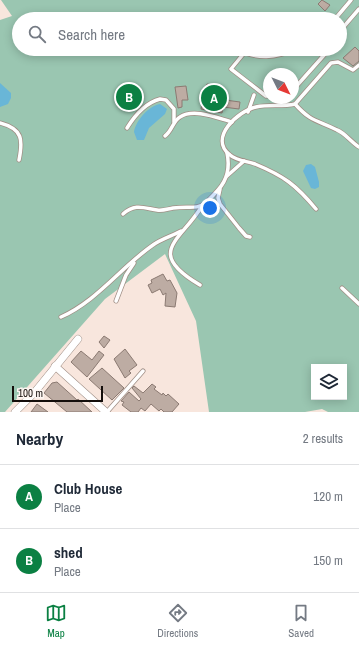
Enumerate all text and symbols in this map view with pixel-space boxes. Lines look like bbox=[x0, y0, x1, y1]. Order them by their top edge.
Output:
search box bbox=[12, 12, 347, 56]
icon: search bbox=[26, 23, 48, 45]
text: Search here bbox=[58, 24, 125, 45]
north arrow bbox=[263, 68, 299, 104]
pin: B bbox=[116, 82, 142, 112]
pin: A bbox=[201, 83, 227, 113]
your location bbox=[200, 198, 220, 218]
map controls bbox=[311, 364, 347, 400]
button: layers bbox=[311, 364, 347, 400]
scale bar bbox=[12, 384, 103, 403]
text: 100 m bbox=[18, 386, 43, 400]
text: Nearby bbox=[16, 427, 63, 450]
text: 2 results bbox=[303, 430, 343, 447]
text: Club House bbox=[54, 478, 122, 499]
text: A bbox=[25, 488, 33, 505]
text: 120 m bbox=[313, 488, 343, 505]
text: Place bbox=[54, 499, 81, 516]
text: shed bbox=[54, 542, 83, 563]
text: B bbox=[25, 552, 33, 569]
text: 150 m bbox=[313, 552, 343, 569]
text: Place bbox=[54, 563, 81, 580]
tab: Map bbox=[45, 602, 67, 640]
tab: Directions bbox=[157, 602, 198, 640]
tab: Saved bbox=[288, 602, 314, 640]

